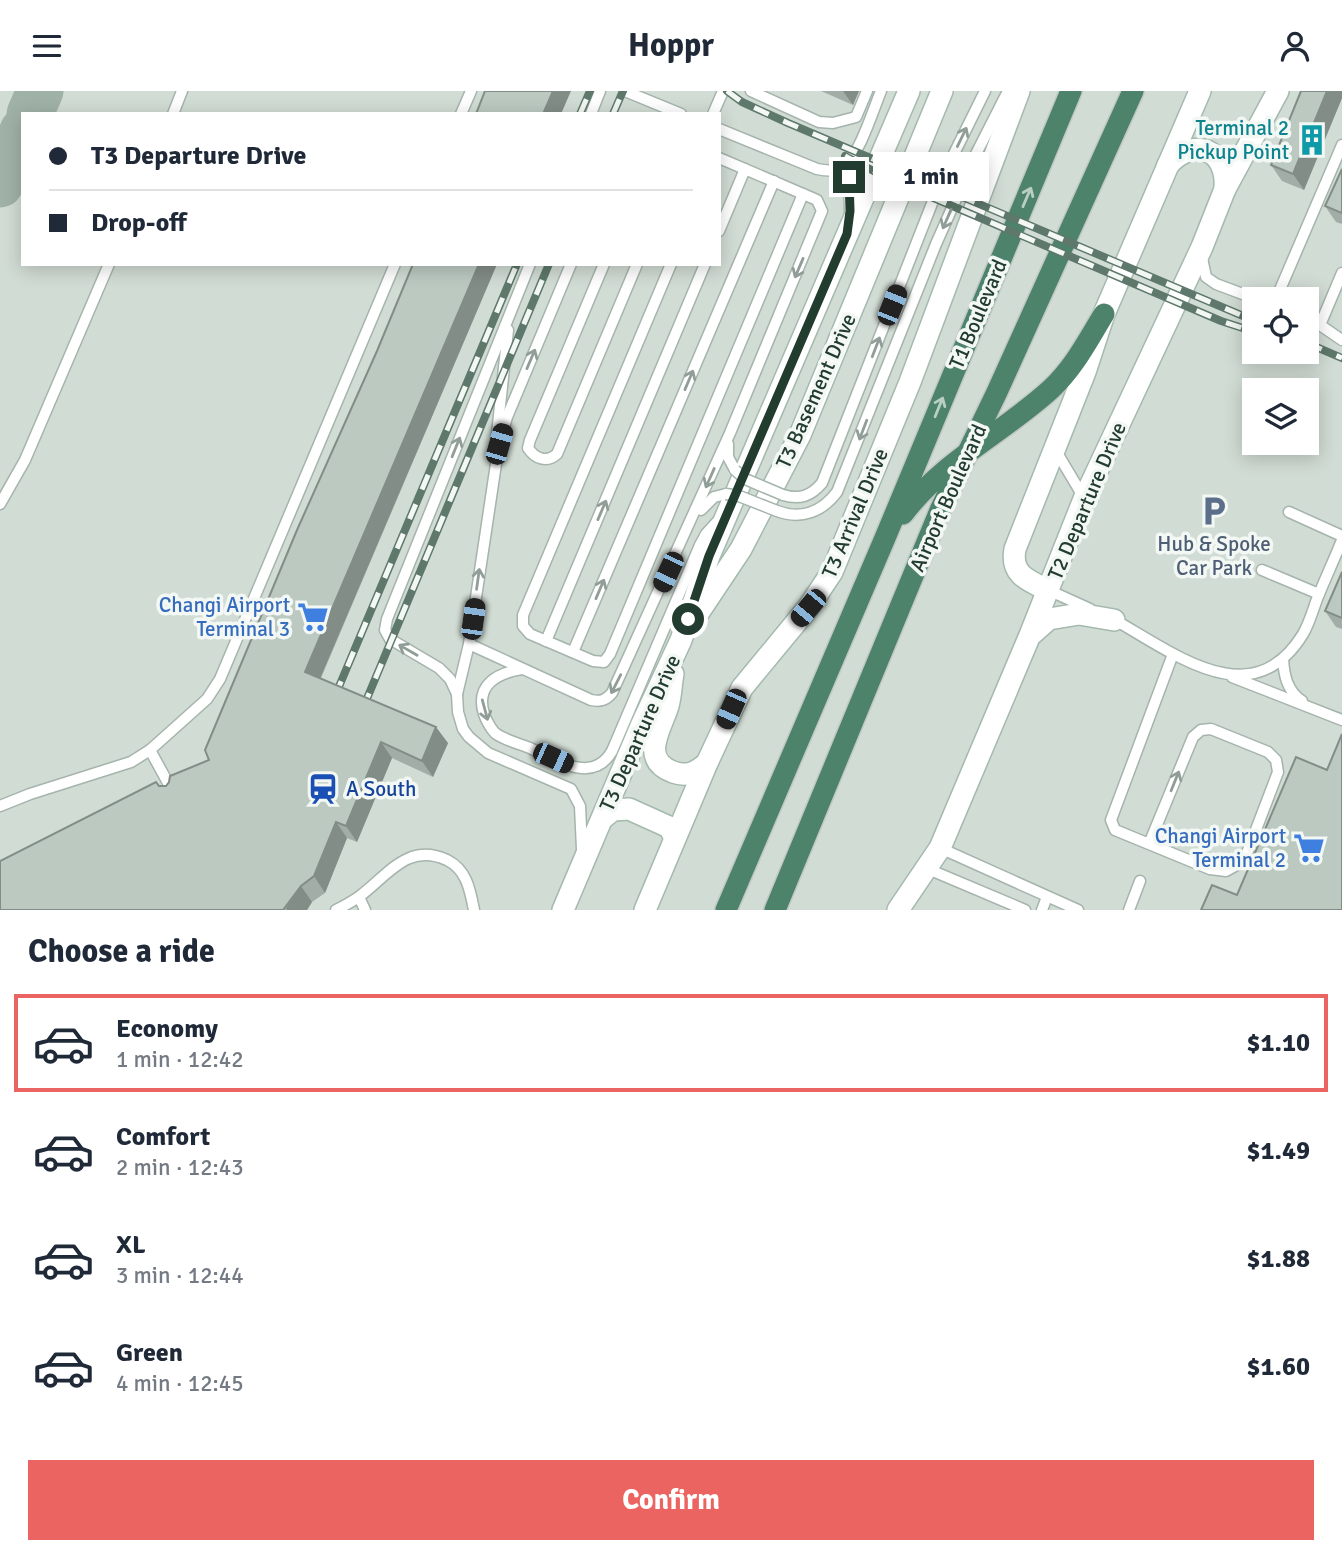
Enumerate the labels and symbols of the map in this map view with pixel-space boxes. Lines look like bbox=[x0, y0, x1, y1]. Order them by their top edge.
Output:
place label: Terminal 2 Pickup Point bbox=[1177, 115, 1289, 165]
building icon: Terminal 2 Pickup Point bbox=[1295, 123, 1329, 157]
one-way arrow bbox=[956, 127, 970, 148]
callout: 1 min bbox=[874, 153, 989, 201]
route end bbox=[833, 161, 865, 193]
one-way arrow bbox=[1021, 187, 1034, 209]
one-way arrow bbox=[940, 208, 953, 229]
street label: T1 Boulevard bbox=[943, 255, 1013, 373]
one-way arrow bbox=[792, 257, 805, 278]
car bbox=[875, 282, 910, 328]
street label: T3 Basement Drive bbox=[770, 309, 862, 473]
one-way arrow bbox=[870, 337, 883, 359]
one-way arrow bbox=[525, 349, 538, 371]
one-way arrow bbox=[683, 370, 696, 391]
one-way arrow bbox=[933, 397, 946, 418]
street label: T2 Departure Drive bbox=[1042, 418, 1132, 584]
one-way arrow bbox=[855, 419, 868, 440]
street label: Airport Boulevard bbox=[904, 420, 992, 576]
car bbox=[484, 421, 515, 467]
one-way arrow bbox=[451, 437, 464, 459]
street label: T3 Arrival Drive bbox=[816, 444, 894, 582]
one-way arrow bbox=[703, 466, 716, 488]
parking icon: Hub & Spoke Car Park bbox=[1197, 494, 1231, 528]
one-way arrow bbox=[596, 500, 609, 521]
place label: Hub & Spoke Car Park bbox=[1157, 531, 1271, 581]
car bbox=[650, 549, 687, 595]
one-way arrow bbox=[472, 568, 485, 591]
one-way arrow bbox=[594, 579, 607, 601]
car bbox=[787, 585, 830, 631]
place label: Changi Airport Terminal 3 bbox=[159, 592, 290, 642]
car bbox=[460, 597, 487, 641]
supermarket icon: Changi Airport Terminal 3 bbox=[296, 600, 330, 634]
route start bbox=[672, 603, 704, 635]
one-way arrow bbox=[398, 643, 419, 656]
street label: T3 Departure Drive bbox=[594, 651, 686, 815]
one-way arrow bbox=[608, 674, 622, 694]
car bbox=[713, 686, 750, 732]
one-way arrow bbox=[479, 698, 492, 721]
car bbox=[530, 740, 577, 776]
one-way arrow bbox=[1169, 770, 1182, 792]
station icon: A South bbox=[306, 772, 340, 806]
place label: A South bbox=[346, 776, 416, 802]
place label: Changi Airport Terminal 2 bbox=[1155, 823, 1286, 873]
supermarket icon: Changi Airport Terminal 2 bbox=[1292, 831, 1326, 865]

